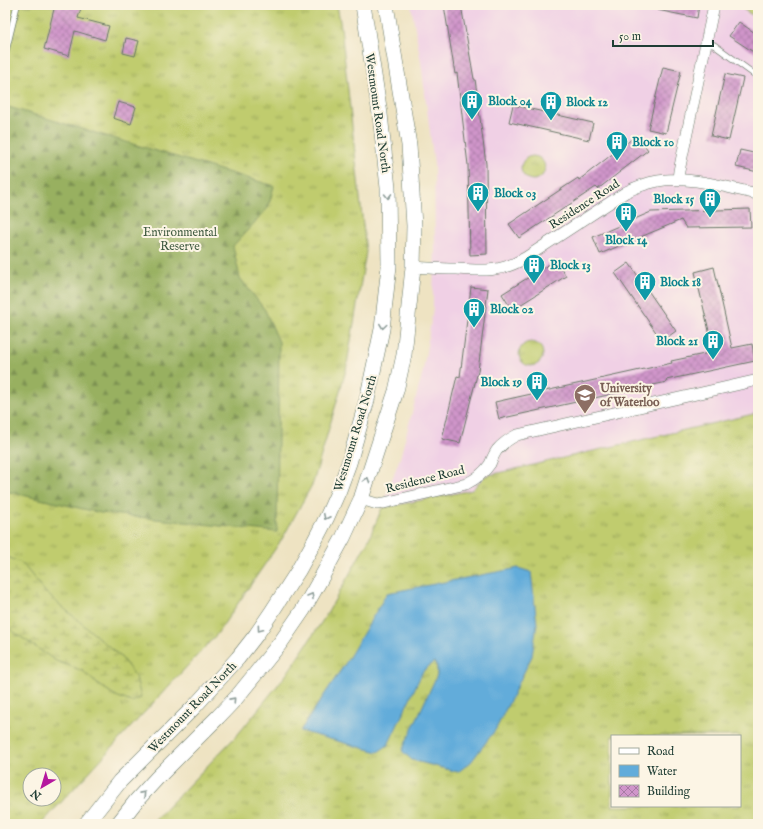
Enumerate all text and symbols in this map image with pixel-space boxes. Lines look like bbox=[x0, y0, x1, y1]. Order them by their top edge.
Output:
scale bar bbox=[613, 22, 713, 48]
text: 50 m bbox=[619, 29, 641, 44]
street label: Westmount Road North bbox=[362, 52, 393, 175]
building icon: Block 04 bbox=[459, 88, 485, 121]
building icon: Block 12 bbox=[538, 89, 564, 122]
place label: Block 04 bbox=[488, 94, 533, 109]
place label: Block 12 bbox=[566, 95, 608, 110]
building icon: Block 10 bbox=[604, 129, 630, 162]
place label: Block 10 bbox=[632, 135, 674, 150]
street label: Residence Road bbox=[546, 176, 623, 233]
building icon: Block 03 bbox=[465, 180, 491, 213]
place label: Block 03 bbox=[494, 186, 536, 201]
building icon: Block 15 bbox=[697, 186, 723, 219]
place label: Block 15 bbox=[653, 192, 695, 207]
one-way arrow bbox=[384, 193, 392, 199]
building icon: Block 14 bbox=[613, 200, 639, 233]
park label: Environmental Reserve bbox=[143, 225, 218, 254]
place label: Block 14 bbox=[605, 233, 648, 248]
building icon: Block 13 bbox=[521, 252, 547, 285]
place label: Block 13 bbox=[550, 258, 591, 273]
building icon: Block 18 bbox=[632, 269, 658, 302]
place label: Block 18 bbox=[660, 275, 701, 290]
building icon: Block 02 bbox=[461, 296, 487, 329]
place label: Block 02 bbox=[490, 302, 534, 317]
one-way arrow bbox=[379, 323, 388, 329]
building icon: Block 21 bbox=[700, 328, 726, 361]
place label: Block 21 bbox=[656, 334, 699, 349]
building icon: Block 19 bbox=[524, 369, 550, 402]
street label: Westmount Road North bbox=[331, 373, 380, 493]
place label: Block 19 bbox=[480, 375, 522, 390]
place label: University of Waterloo bbox=[599, 381, 660, 410]
school or university icon: University of Waterloo bbox=[572, 382, 598, 415]
street label: Residence Road bbox=[384, 462, 467, 497]
one-way arrow bbox=[362, 476, 371, 483]
one-way arrow bbox=[323, 513, 331, 520]
one-way arrow bbox=[306, 593, 313, 601]
one-way arrow bbox=[258, 624, 265, 631]
street label: Westmount Road North bbox=[145, 658, 240, 756]
one-way arrow bbox=[228, 698, 235, 705]
legend bbox=[611, 735, 741, 807]
text: Road bbox=[647, 744, 675, 759]
text: Water bbox=[647, 764, 678, 779]
north arrow bbox=[22, 767, 62, 807]
text: Building bbox=[647, 784, 691, 799]
text: N bbox=[28, 785, 45, 803]
one-way arrow bbox=[138, 791, 145, 799]

